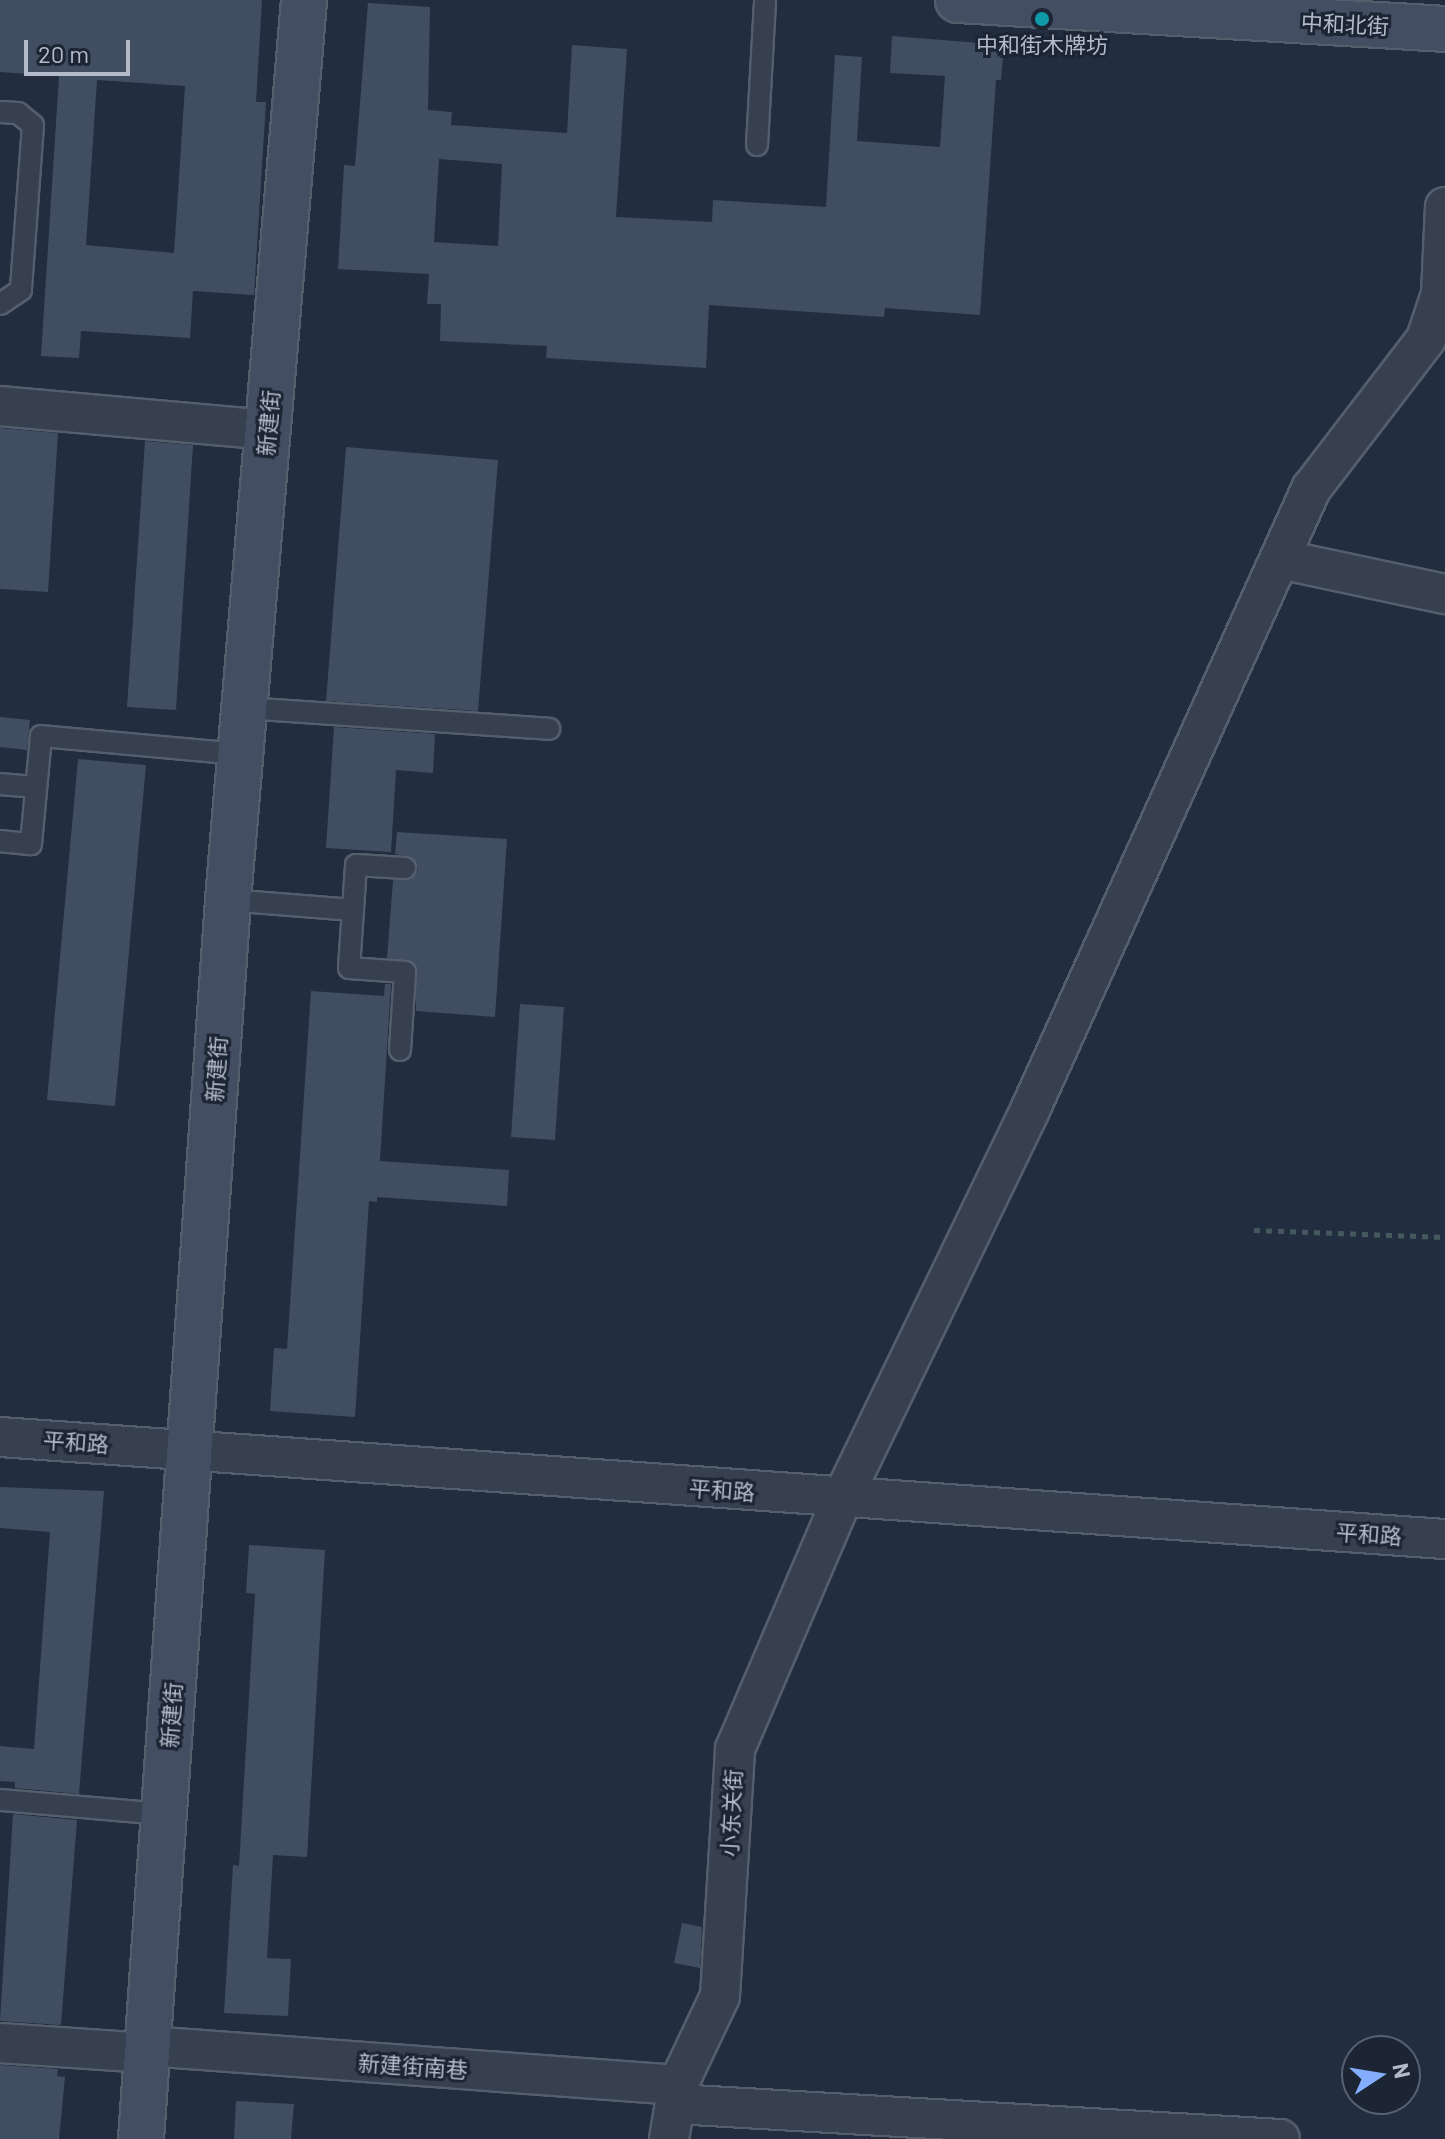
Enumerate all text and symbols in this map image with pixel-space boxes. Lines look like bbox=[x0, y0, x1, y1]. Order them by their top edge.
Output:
street label: 中和北街 bbox=[1300, 9, 1390, 39]
marker: 中和街木牌坊 bbox=[1033, 10, 1051, 28]
scale bar bbox=[28, 24, 134, 74]
place label: 中和街木牌坊 bbox=[976, 32, 1108, 58]
text: 20 m bbox=[38, 39, 89, 68]
street label: 新建街 bbox=[252, 389, 284, 457]
street label: 新建街 bbox=[201, 1035, 231, 1103]
street label: 平和路 bbox=[42, 1427, 110, 1457]
street label: 平和路 bbox=[688, 1475, 756, 1505]
street label: 平和路 bbox=[1335, 1519, 1403, 1549]
street label: 新建街 bbox=[156, 1681, 186, 1749]
street label: 小东关街 bbox=[716, 1768, 746, 1858]
north arrow bbox=[1341, 2035, 1421, 2115]
street label: 新建街南巷 bbox=[357, 2049, 469, 2083]
text: N bbox=[1388, 2061, 1417, 2080]

